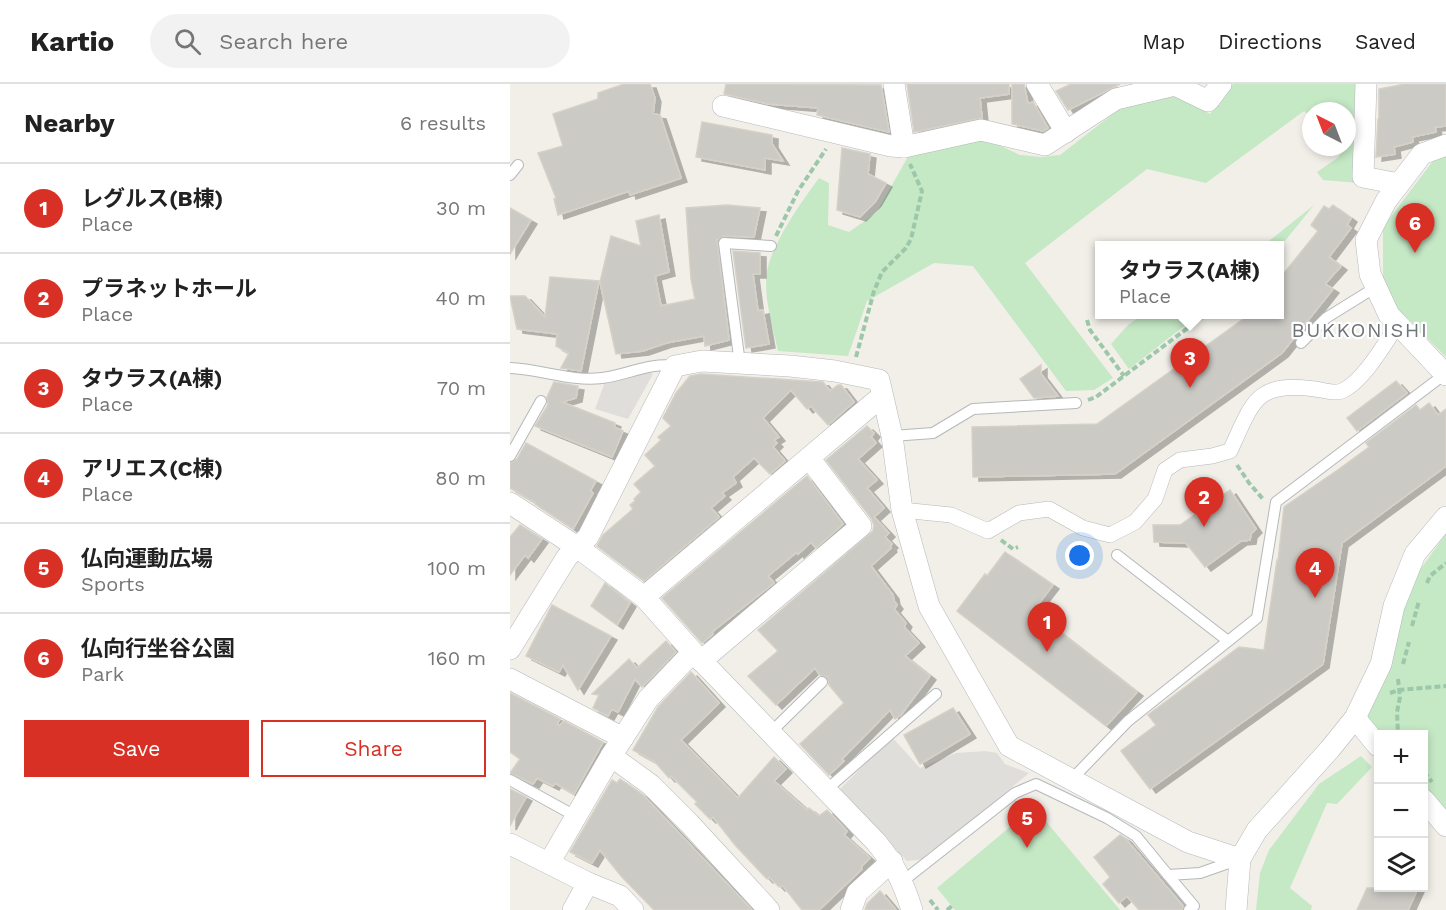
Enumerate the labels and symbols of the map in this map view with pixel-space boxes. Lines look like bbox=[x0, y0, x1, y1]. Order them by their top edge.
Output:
north arrow bbox=[1302, 102, 1356, 156]
pin: 6 bbox=[1396, 204, 1434, 253]
district label: BUKKONISHI bbox=[1292, 318, 1428, 342]
pin: 3 bbox=[1170, 338, 1210, 388]
pin: 2 bbox=[1184, 478, 1224, 527]
your location bbox=[1065, 541, 1094, 570]
pin: 4 bbox=[1296, 548, 1334, 598]
pin: 1 bbox=[1028, 602, 1066, 652]
pin: 5 bbox=[1008, 798, 1046, 848]

